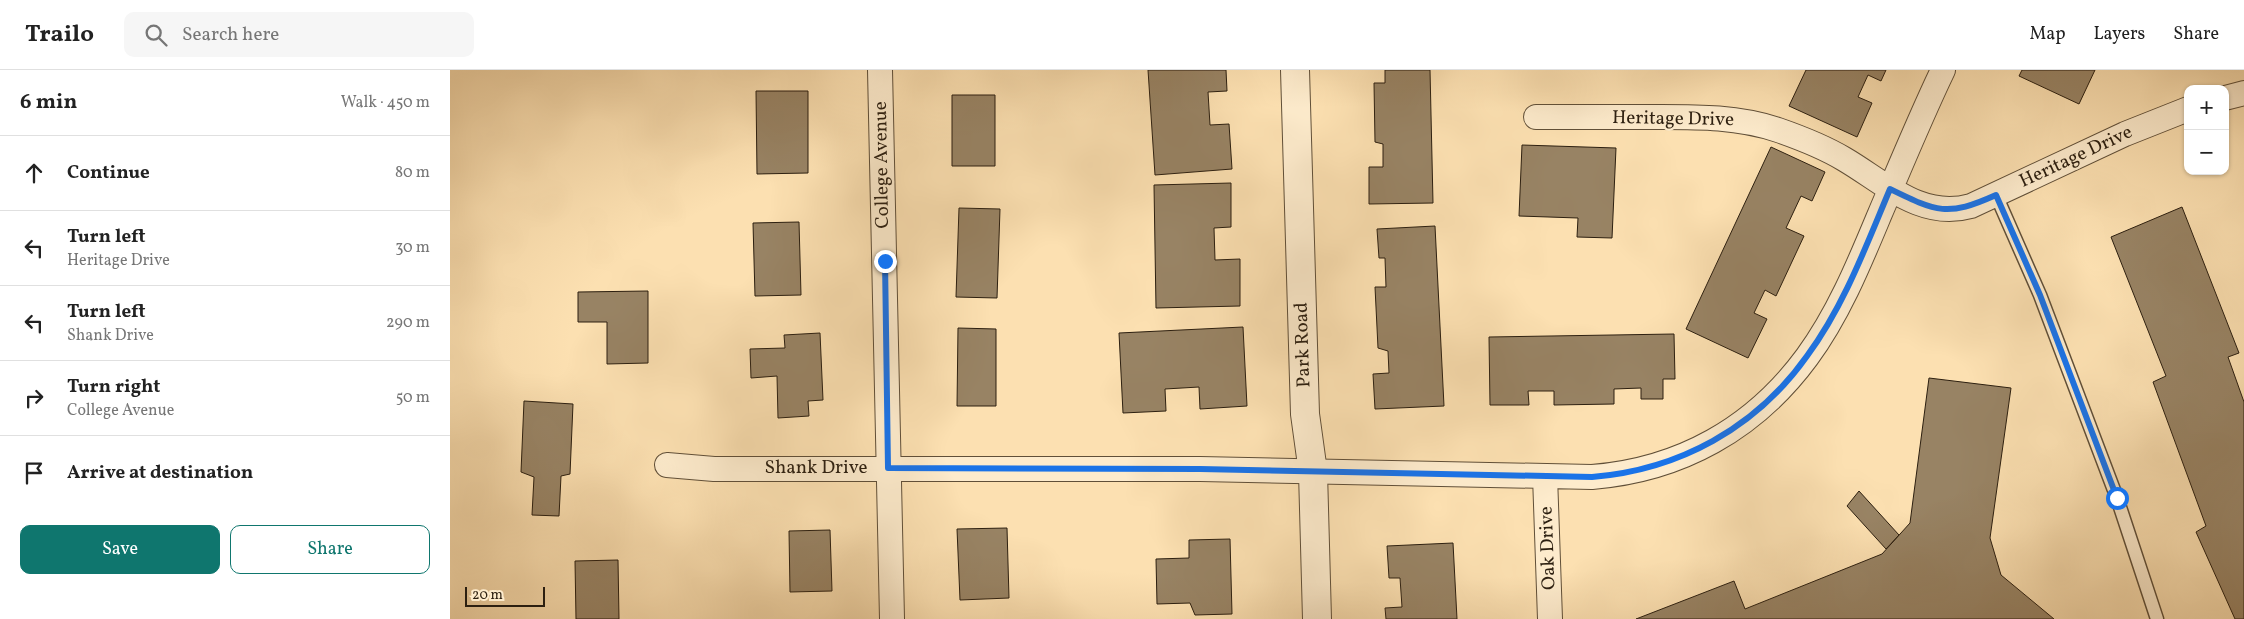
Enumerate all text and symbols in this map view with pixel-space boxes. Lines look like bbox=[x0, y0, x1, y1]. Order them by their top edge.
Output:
search box bbox=[124, 12, 474, 57]
text: Trailo bbox=[25, 18, 94, 52]
icon: search bbox=[142, 21, 170, 49]
text: Search here bbox=[182, 22, 279, 48]
text: Map bbox=[2029, 22, 2065, 47]
text: Layers bbox=[2093, 22, 2145, 47]
text: Share bbox=[2173, 22, 2219, 47]
map controls bbox=[2184, 85, 2229, 175]
button: + bbox=[2184, 85, 2229, 130]
text: 6 min bbox=[20, 88, 77, 117]
text: Walk · 450 m bbox=[341, 92, 430, 114]
street label: College Avenue bbox=[868, 101, 896, 229]
street label: Heritage Drive bbox=[1612, 105, 1734, 133]
street label: Heritage Drive bbox=[2015, 119, 2137, 195]
button: − bbox=[2184, 130, 2229, 175]
icon: ahead bbox=[20, 159, 48, 187]
text: Continue bbox=[67, 160, 150, 186]
text: 80 m bbox=[395, 162, 430, 184]
text: Turn left bbox=[67, 224, 146, 250]
icon: left bbox=[20, 234, 48, 262]
text: 30 m bbox=[395, 237, 430, 259]
text: Heritage Drive bbox=[67, 250, 170, 272]
route end bbox=[874, 250, 897, 273]
text: Turn left bbox=[67, 299, 146, 325]
street label: Park Road bbox=[1289, 302, 1317, 388]
icon: left bbox=[20, 309, 48, 337]
text: 290 m bbox=[386, 312, 430, 334]
text: Shank Drive bbox=[67, 325, 154, 347]
text: Turn right bbox=[67, 374, 160, 400]
icon: right bbox=[20, 384, 48, 412]
text: 50 m bbox=[396, 387, 430, 409]
text: College Avenue bbox=[67, 400, 174, 422]
street label: Shank Drive bbox=[764, 455, 868, 481]
icon: arrive bbox=[20, 459, 48, 487]
text: Arrive at destination bbox=[67, 460, 253, 486]
route start bbox=[2106, 487, 2129, 510]
street label: Oak Drive bbox=[1534, 506, 1562, 590]
button: Save bbox=[20, 525, 220, 574]
button: Share bbox=[230, 525, 430, 574]
scale bar bbox=[465, 584, 545, 607]
text: 20 m bbox=[472, 586, 503, 605]

